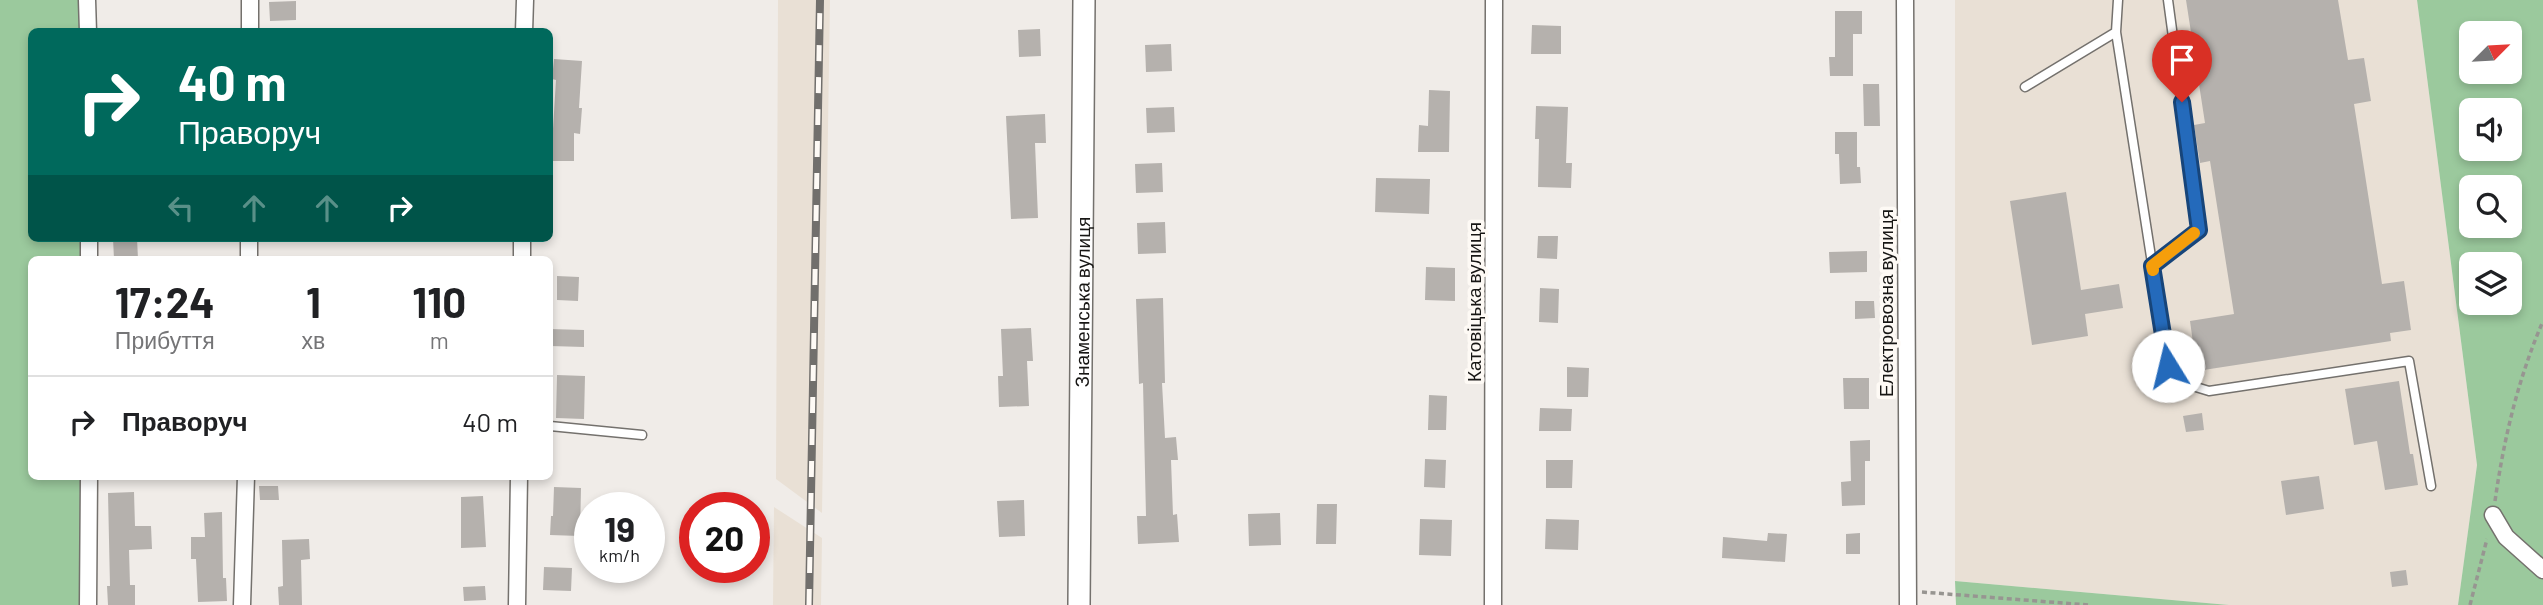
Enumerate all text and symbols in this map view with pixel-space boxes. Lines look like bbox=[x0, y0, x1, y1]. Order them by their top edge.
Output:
north arrow bbox=[2459, 21, 2522, 84]
map controls bbox=[2459, 21, 2522, 315]
pin bbox=[2152, 30, 2212, 102]
icon: arrive bbox=[2163, 41, 2201, 79]
text: 40 m bbox=[178, 52, 286, 111]
icon: right bbox=[63, 56, 154, 147]
button: sound bbox=[2459, 98, 2522, 161]
text: Праворуч bbox=[178, 112, 321, 150]
button: search bbox=[2459, 175, 2522, 238]
icon: left bbox=[162, 189, 200, 227]
icon: ahead bbox=[235, 189, 273, 227]
icon: ahead bbox=[308, 189, 346, 227]
icon: right bbox=[381, 189, 419, 227]
street label: Електровозна вулиця bbox=[1874, 209, 1897, 397]
street label: Знаменська вулиця bbox=[1069, 216, 1094, 388]
street label: Катовіцька вулиця bbox=[1462, 222, 1485, 382]
button: layers bbox=[2459, 252, 2522, 315]
text: 17:24 bbox=[115, 276, 215, 326]
text: 1 bbox=[306, 276, 321, 326]
text: 110 bbox=[412, 276, 466, 326]
text: Прибуття bbox=[115, 326, 215, 354]
text: хв bbox=[302, 326, 325, 354]
text: m bbox=[430, 326, 449, 354]
position arrow bbox=[2131, 329, 2205, 403]
icon: right bbox=[63, 403, 101, 441]
text: Праворуч bbox=[122, 405, 248, 436]
text: 40 m bbox=[462, 406, 518, 437]
speed limit sign: 20 bbox=[679, 492, 770, 583]
text: 19 bbox=[604, 507, 635, 549]
text: km/h bbox=[599, 544, 640, 566]

